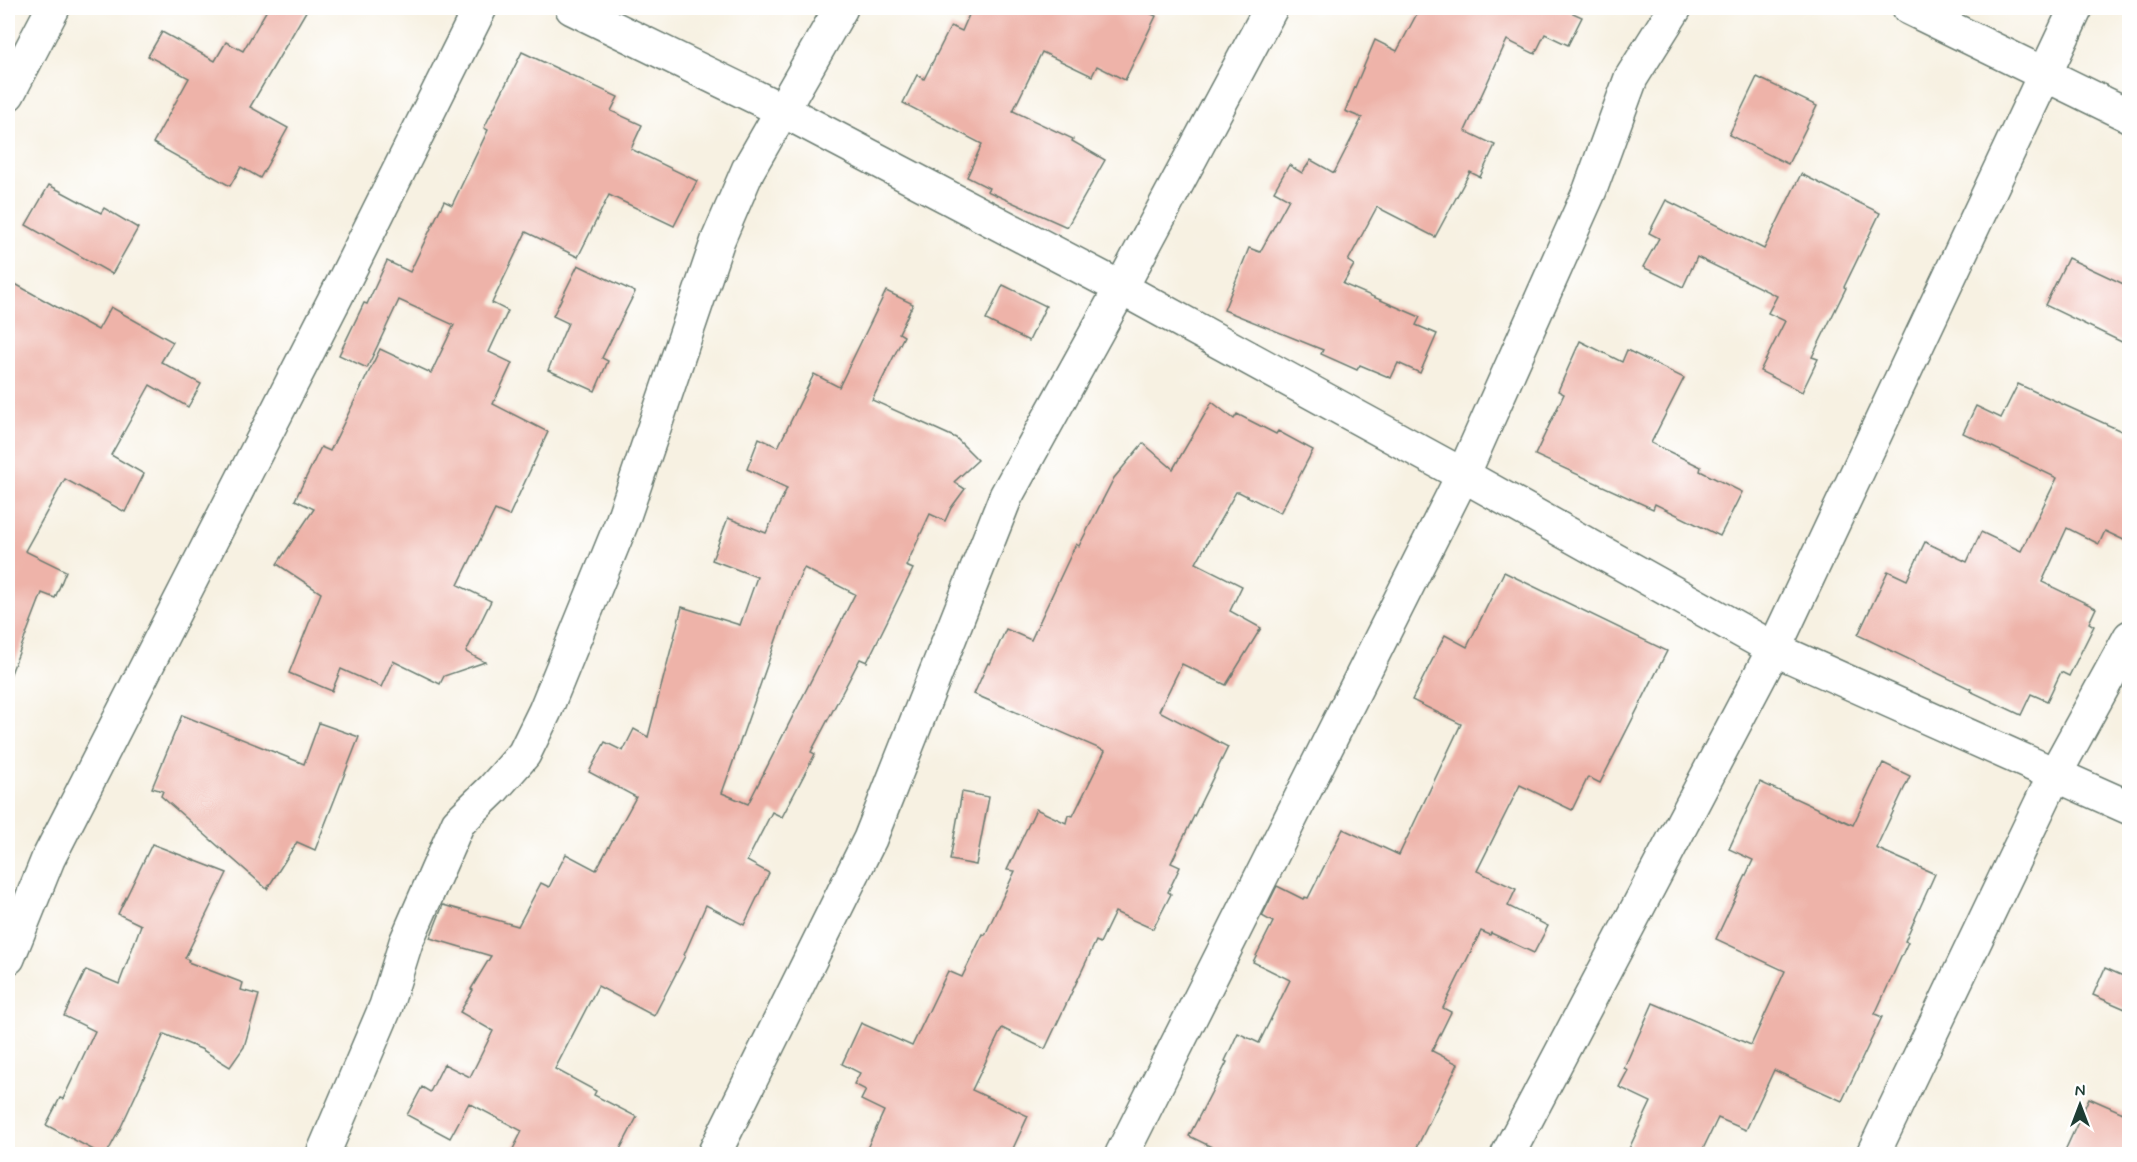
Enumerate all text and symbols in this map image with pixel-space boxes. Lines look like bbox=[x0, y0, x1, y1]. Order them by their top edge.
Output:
north arrow bbox=[2050, 1075, 2110, 1135]
text: N bbox=[2075, 1081, 2085, 1102]

